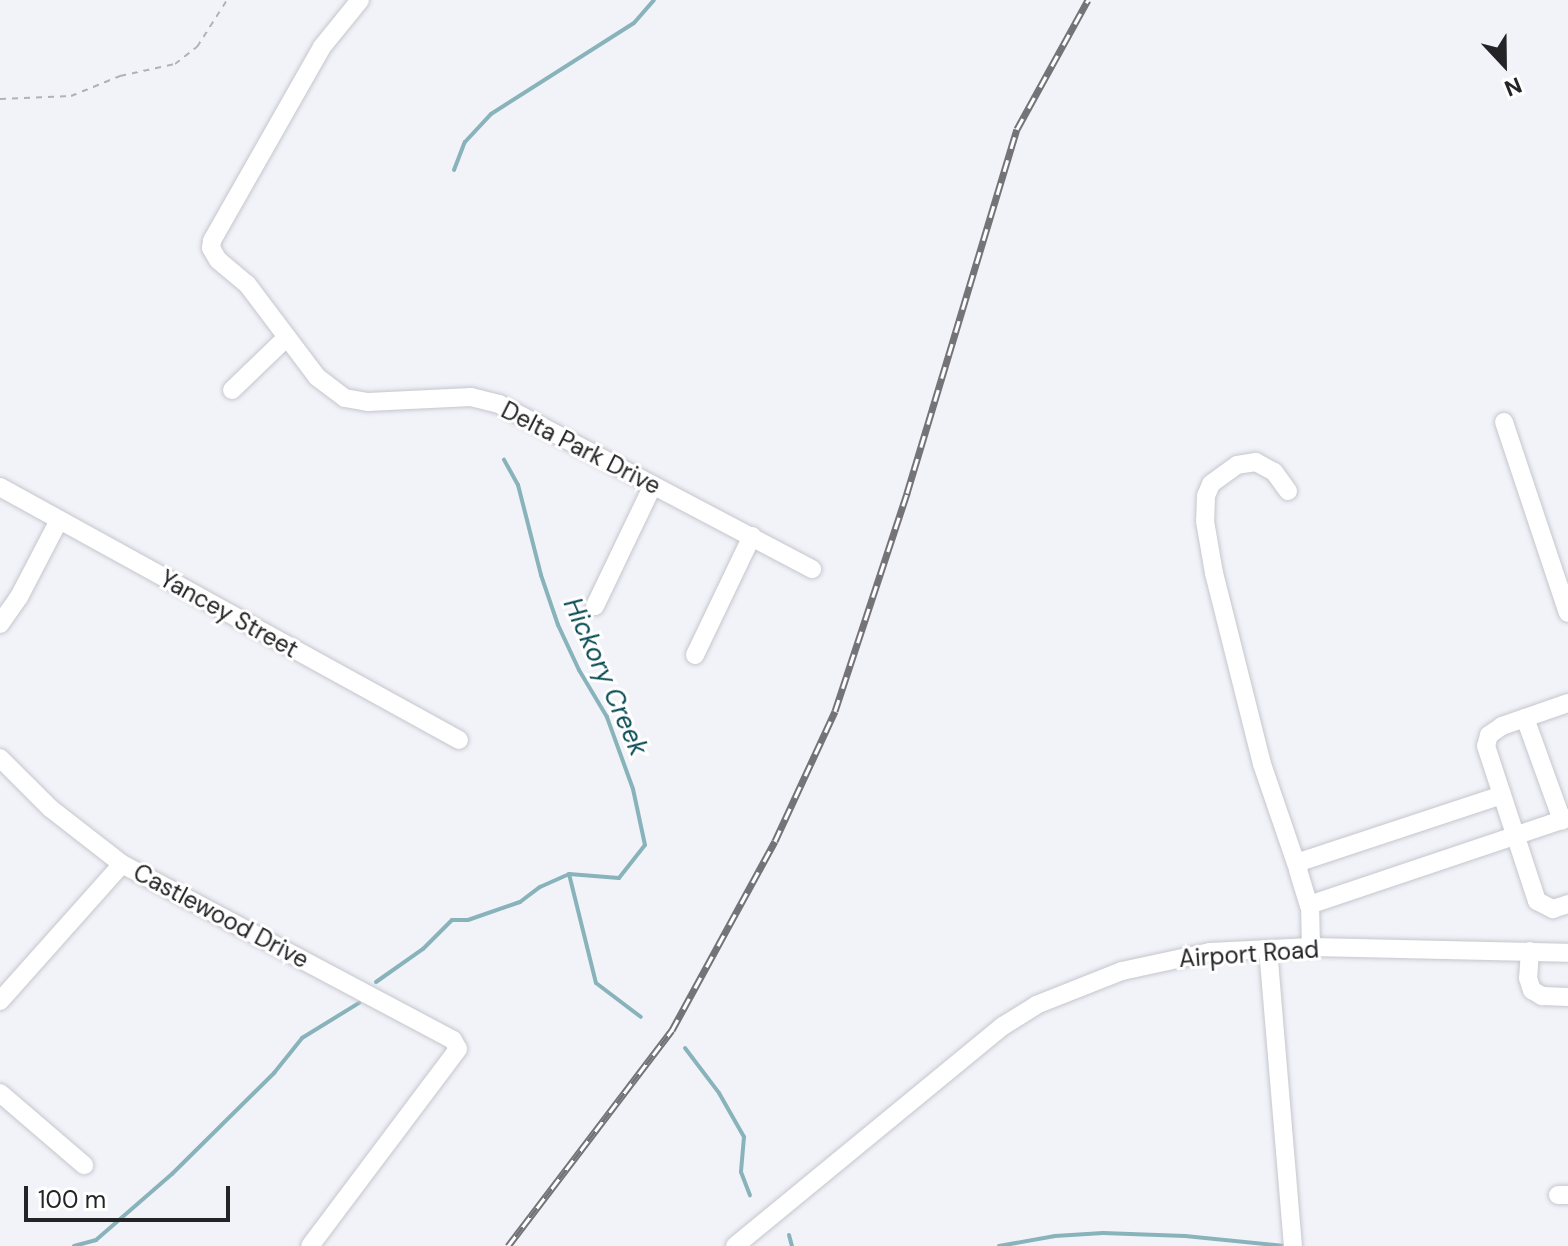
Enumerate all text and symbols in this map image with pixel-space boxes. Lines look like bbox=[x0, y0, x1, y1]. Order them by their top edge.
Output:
north arrow bbox=[1464, 24, 1544, 104]
text: N bbox=[1500, 70, 1526, 103]
street label: Delta Park Drive bbox=[497, 395, 665, 501]
street label: Yancey Street bbox=[155, 564, 303, 664]
water label: Hickory Creek bbox=[556, 593, 654, 761]
street label: Castlewood Drive bbox=[128, 858, 314, 974]
street label: Airport Road bbox=[1178, 935, 1320, 973]
scale bar bbox=[28, 1170, 234, 1220]
text: 100 m bbox=[38, 1184, 106, 1215]

